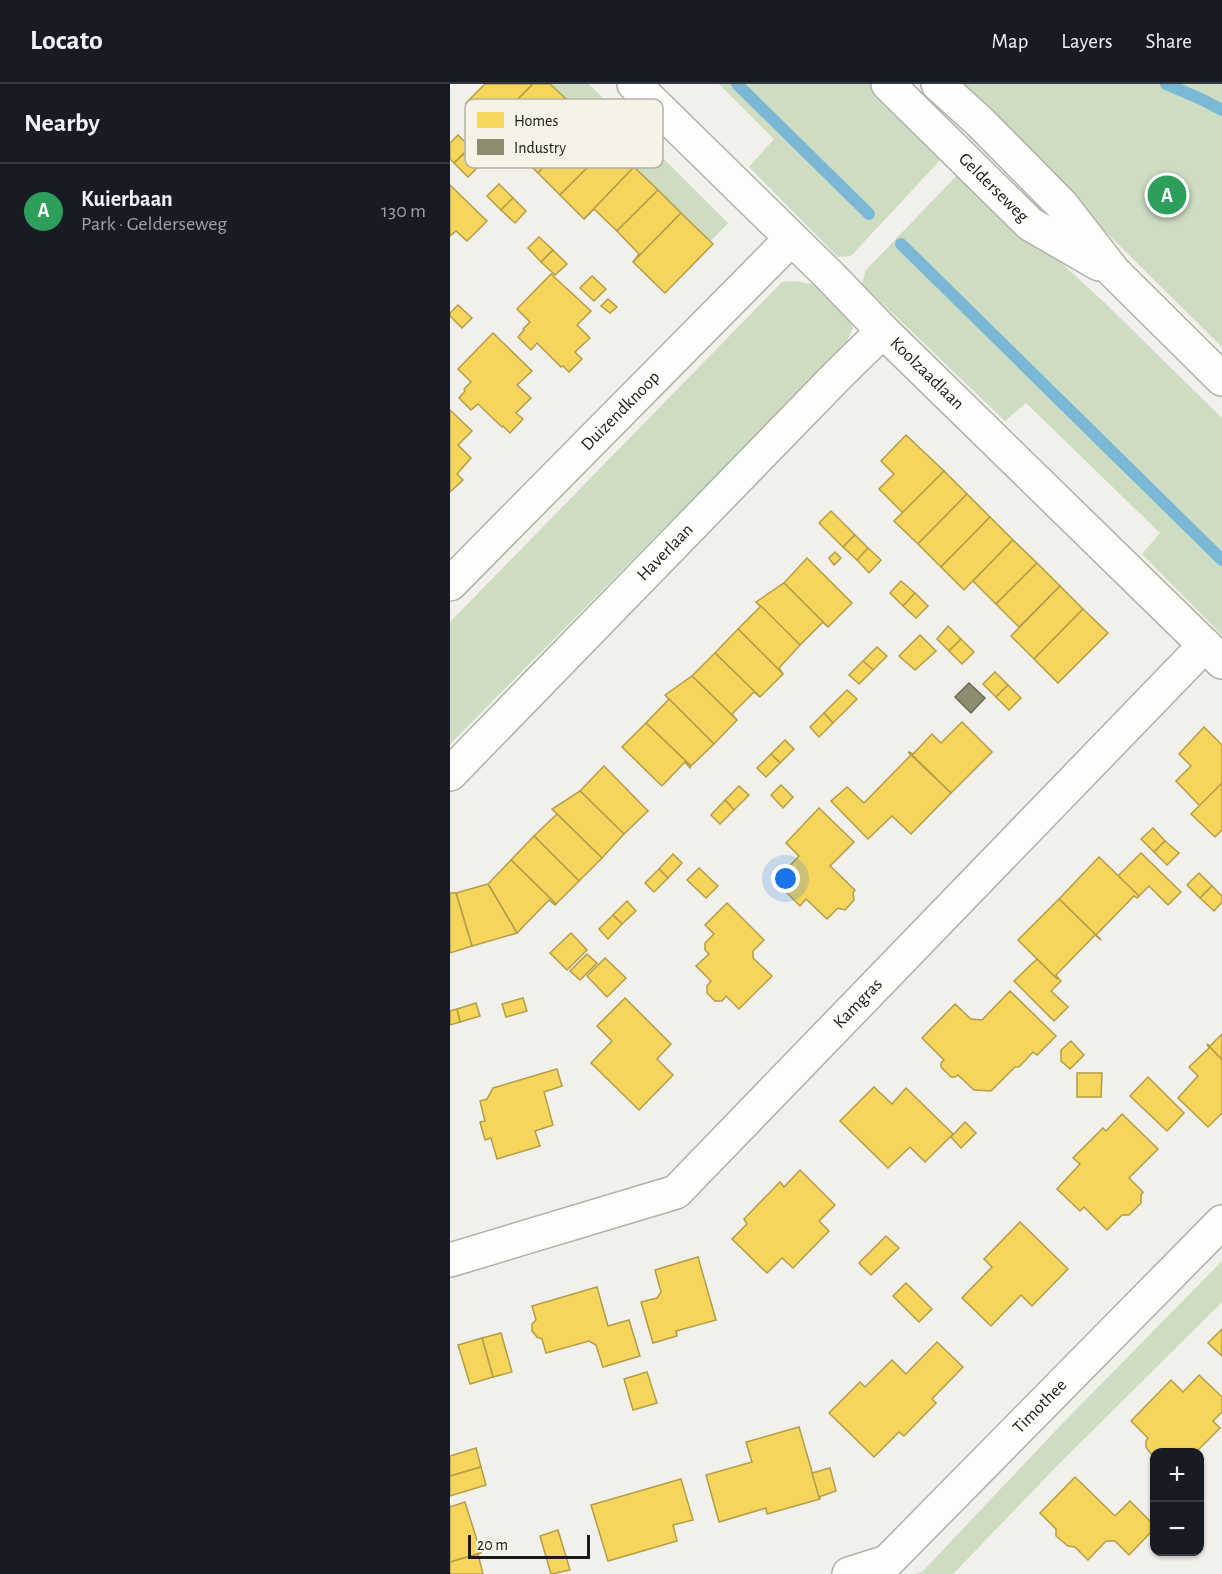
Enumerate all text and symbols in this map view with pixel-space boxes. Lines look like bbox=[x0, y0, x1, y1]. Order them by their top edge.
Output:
text: Locato bbox=[30, 27, 103, 55]
text: Map bbox=[992, 31, 1028, 52]
text: Layers bbox=[1061, 31, 1112, 52]
text: Share bbox=[1145, 31, 1192, 52]
legend bbox=[465, 99, 663, 168]
text: Nearby bbox=[24, 110, 100, 136]
text: Homes bbox=[514, 113, 558, 129]
text: Industry bbox=[514, 140, 566, 157]
street label: Gelderseweg bbox=[955, 150, 1032, 226]
pin: A bbox=[1148, 172, 1186, 218]
text: Kuierbaan bbox=[81, 188, 173, 210]
text: A bbox=[38, 201, 50, 221]
text: 130 m bbox=[381, 201, 426, 221]
text: Park · Gelderseweg bbox=[81, 214, 227, 234]
street label: Koolzaadlaan bbox=[886, 334, 967, 413]
street label: Duizendknoop bbox=[578, 368, 664, 454]
street label: Haverlaan bbox=[634, 520, 697, 584]
your location bbox=[771, 864, 800, 893]
street label: Kamgras bbox=[830, 975, 886, 1032]
street label: Timothee bbox=[1010, 1376, 1070, 1437]
map controls bbox=[1150, 1448, 1204, 1556]
button: + bbox=[1150, 1448, 1204, 1502]
button: − bbox=[1150, 1502, 1204, 1556]
scale bar bbox=[468, 1532, 590, 1560]
text: 20 m bbox=[477, 1537, 508, 1553]

